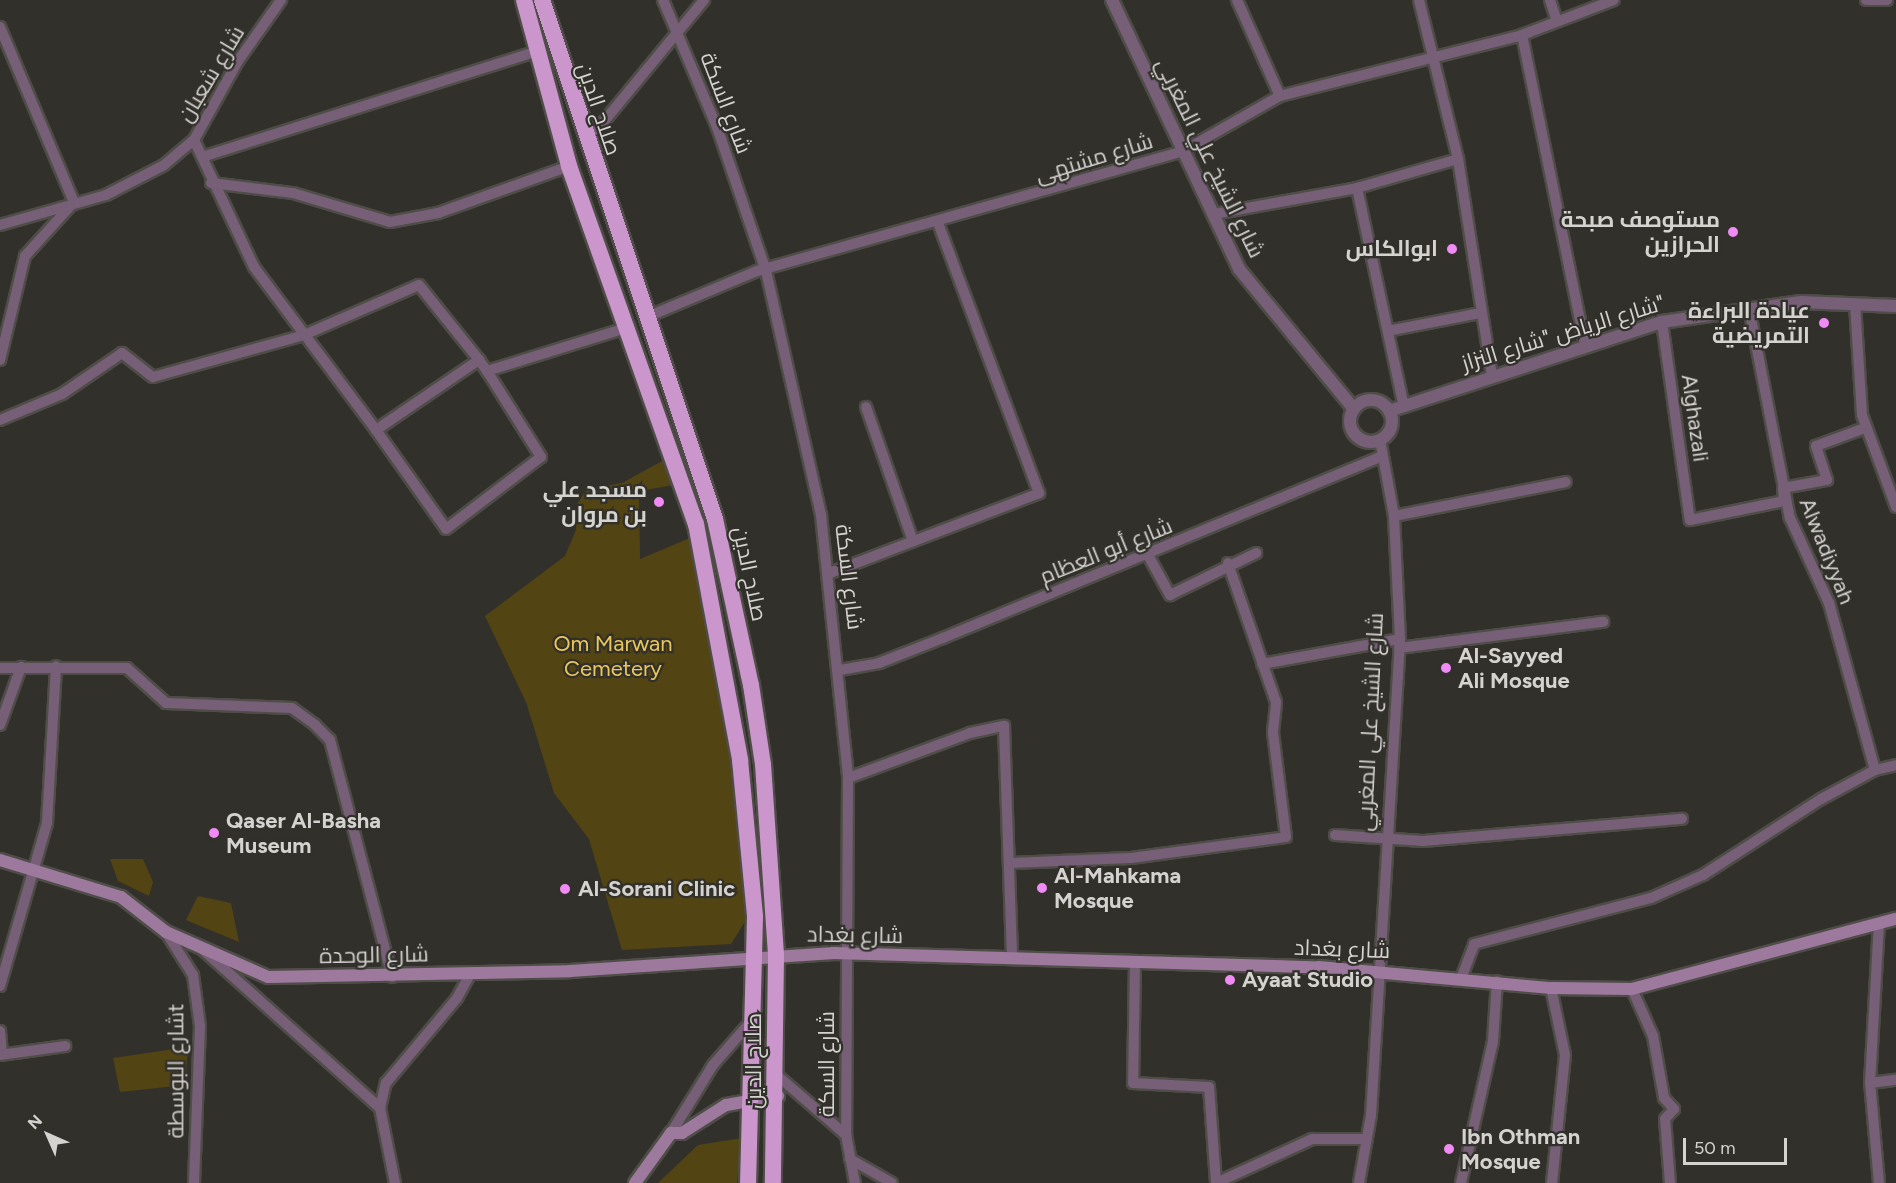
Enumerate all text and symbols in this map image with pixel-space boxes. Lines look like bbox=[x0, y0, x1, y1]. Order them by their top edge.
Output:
street label: شارع شعبان bbox=[172, 21, 250, 127]
street label: شارع السكة bbox=[695, 49, 757, 157]
street label: شارع الشيخ علي المغربي bbox=[1150, 54, 1270, 262]
street label: صلاح الدين bbox=[571, 59, 627, 159]
street label: شارع مشتهى bbox=[1032, 128, 1156, 188]
place label: مستوصف صبحة الحرازين bbox=[1561, 206, 1720, 258]
marker: مستوصف صبحة الحرازين bbox=[1724, 223, 1742, 241]
place label: ابوالكاس bbox=[1346, 236, 1438, 262]
marker: ابوالكاس bbox=[1443, 240, 1461, 258]
street label: شارع الرياض "شارع النزاز" bbox=[1458, 289, 1668, 377]
place label: عيادة البراءة التمريضية bbox=[1688, 297, 1810, 348]
marker: عيادة البراءة التمريضية bbox=[1815, 314, 1833, 332]
street label: Alghazali bbox=[1676, 373, 1714, 463]
place label: مسجد علي بن مروان bbox=[543, 476, 647, 528]
street label: Alwadiyyah bbox=[1794, 494, 1860, 608]
marker: مسجد علي بن مروان bbox=[652, 495, 666, 509]
street label: شارع أبو العظام bbox=[1036, 512, 1176, 590]
street label: شارع السكة bbox=[829, 523, 869, 631]
street label: صلاح الدين bbox=[727, 524, 773, 624]
street label: شارع الشيخ علي المغربي bbox=[1351, 612, 1389, 832]
park label: Om Marwan Cemetery bbox=[554, 630, 672, 682]
place label: Al-Sayyed Ali Mosque bbox=[1458, 642, 1570, 694]
marker: Al-Sayyed Ali Mosque bbox=[1439, 661, 1453, 675]
place label: Qaser Al-Basha Museum bbox=[226, 807, 381, 858]
marker: Qaser Al-Basha Museum bbox=[207, 826, 221, 840]
place label: Al-Mahkama Mosque bbox=[1054, 862, 1181, 914]
place label: Al-Sorani Clinic bbox=[578, 876, 735, 902]
marker: Al-Sorani Clinic bbox=[556, 880, 574, 898]
marker: Al-Mahkama Mosque bbox=[1035, 881, 1049, 895]
street label: شارع بغداد bbox=[807, 921, 903, 949]
street label: شارع بغداد bbox=[1293, 934, 1391, 964]
street label: شارع الوحدة bbox=[319, 941, 429, 969]
place label: Ayaat Studio bbox=[1242, 967, 1373, 993]
marker: Ayaat Studio bbox=[1223, 973, 1237, 987]
street label: شارع البوسطةt bbox=[163, 1004, 189, 1138]
street label: شارع السكة bbox=[814, 1011, 840, 1117]
street label: صلاح الدين bbox=[741, 1013, 767, 1109]
north arrow bbox=[18, 1105, 78, 1165]
text: N bbox=[24, 1111, 46, 1133]
place label: Ibn Othman Mosque bbox=[1461, 1123, 1580, 1174]
scale bar bbox=[1686, 1126, 1790, 1164]
text: 50 m bbox=[1694, 1137, 1736, 1159]
marker: Ibn Othman Mosque bbox=[1442, 1142, 1456, 1156]

